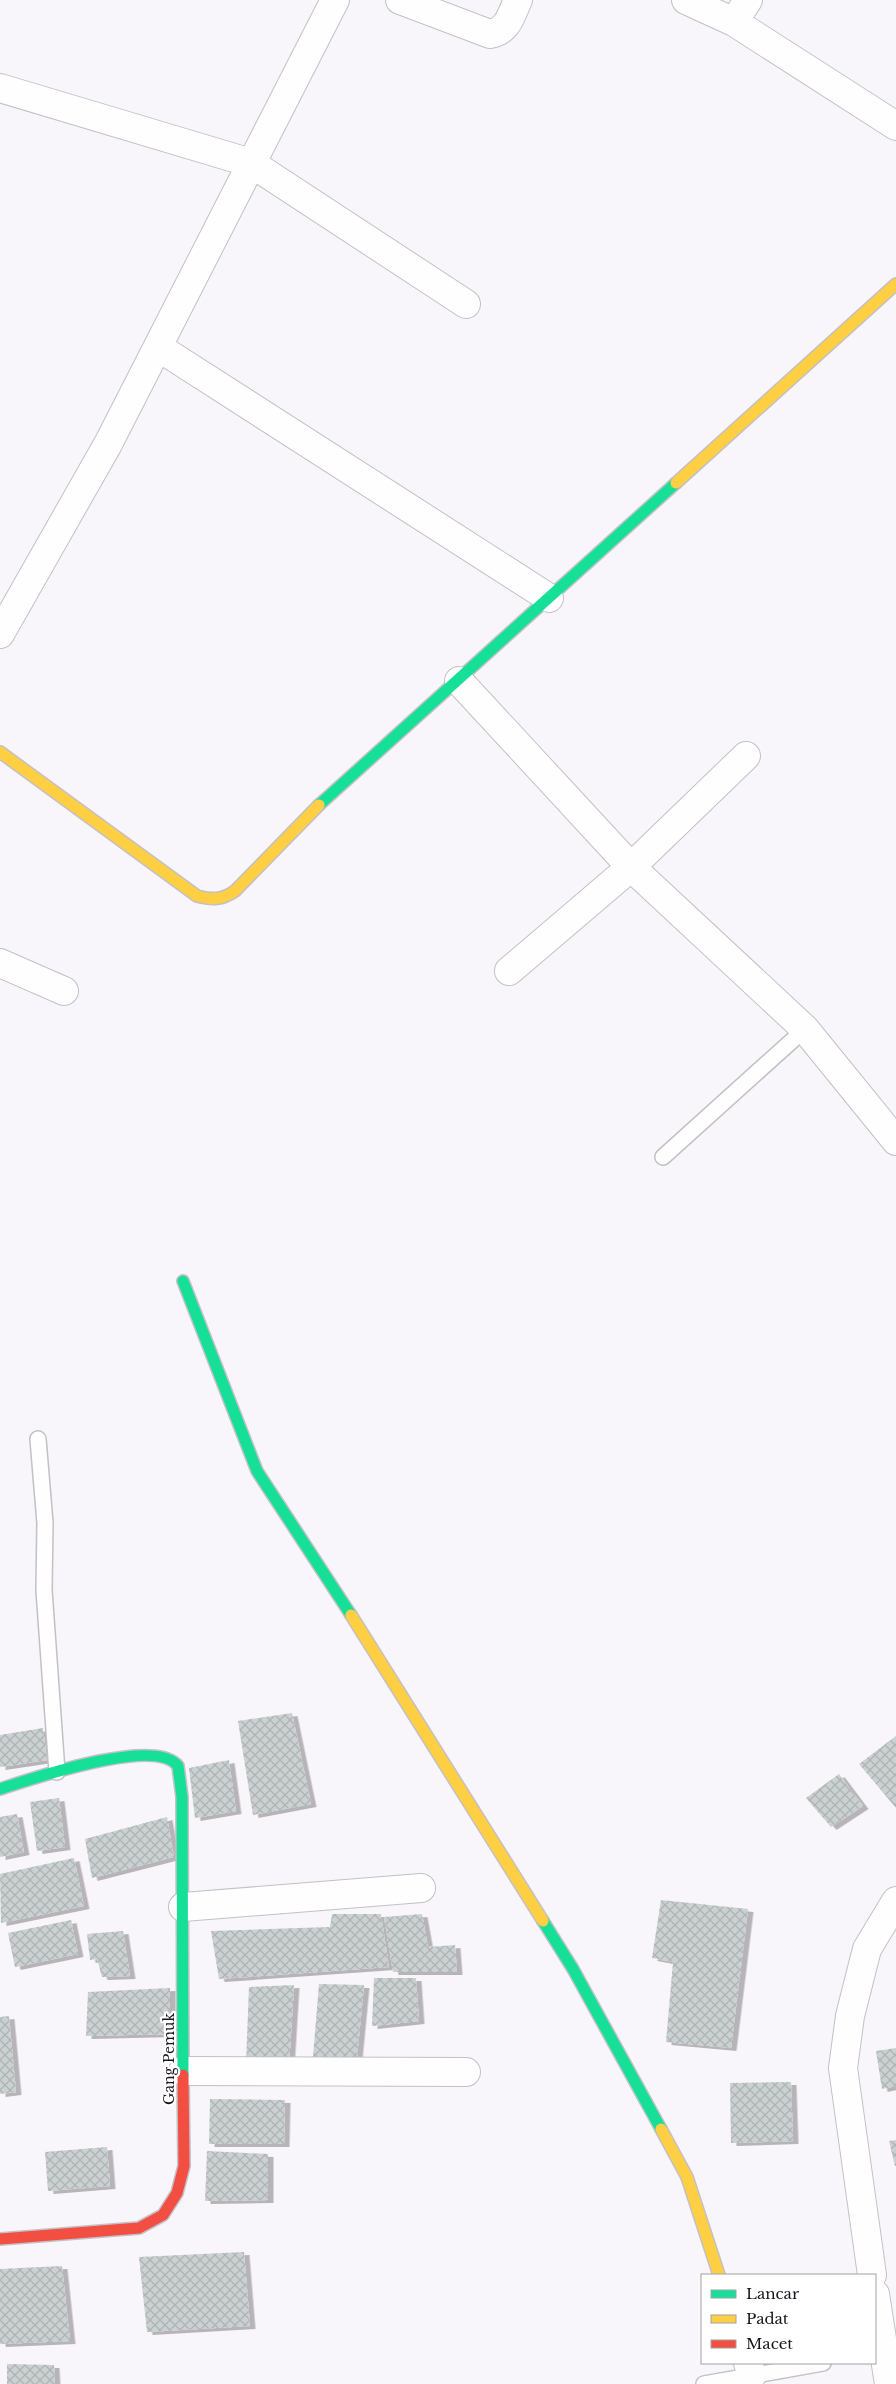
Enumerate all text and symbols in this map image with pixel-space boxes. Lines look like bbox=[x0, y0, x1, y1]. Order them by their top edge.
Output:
street label: Gang Pemuk bbox=[160, 2013, 178, 2105]
legend bbox=[701, 2274, 876, 2364]
text: Lancar bbox=[746, 2284, 800, 2303]
text: Padat bbox=[746, 2309, 789, 2328]
text: Macet bbox=[746, 2334, 793, 2353]

